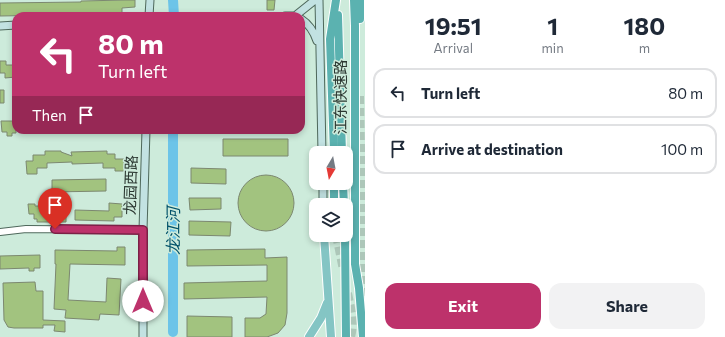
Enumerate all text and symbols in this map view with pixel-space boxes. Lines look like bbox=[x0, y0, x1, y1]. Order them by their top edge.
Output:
text: 19:51 bbox=[425, 11, 482, 40]
text: 1 bbox=[547, 11, 558, 40]
text: 180 bbox=[624, 11, 665, 40]
text: 80 m bbox=[98, 26, 164, 60]
icon: left bbox=[32, 28, 84, 80]
text: Arrival bbox=[434, 40, 473, 56]
text: min bbox=[542, 40, 564, 56]
text: m bbox=[639, 40, 650, 56]
street label: 江东快速路 bbox=[331, 59, 349, 135]
text: Turn left bbox=[98, 60, 167, 82]
icon: left bbox=[387, 82, 409, 104]
text: Turn left bbox=[421, 84, 480, 102]
text: 80 m bbox=[668, 84, 703, 102]
icon: arrive bbox=[75, 104, 97, 126]
text: Then bbox=[32, 106, 67, 124]
icon: arrive bbox=[387, 138, 409, 160]
text: Arrive at destination bbox=[421, 140, 563, 158]
text: 100 m bbox=[661, 140, 703, 158]
north arrow bbox=[309, 146, 353, 190]
map controls bbox=[309, 146, 353, 242]
street label: 龙园西路 bbox=[120, 155, 140, 215]
pin bbox=[38, 188, 72, 229]
icon: arrive bbox=[44, 194, 66, 216]
button: layers bbox=[309, 198, 353, 242]
water label: 龙江河 bbox=[163, 204, 182, 255]
position arrow bbox=[122, 280, 164, 322]
button: Exit bbox=[385, 283, 541, 329]
button: Share bbox=[549, 283, 705, 329]

